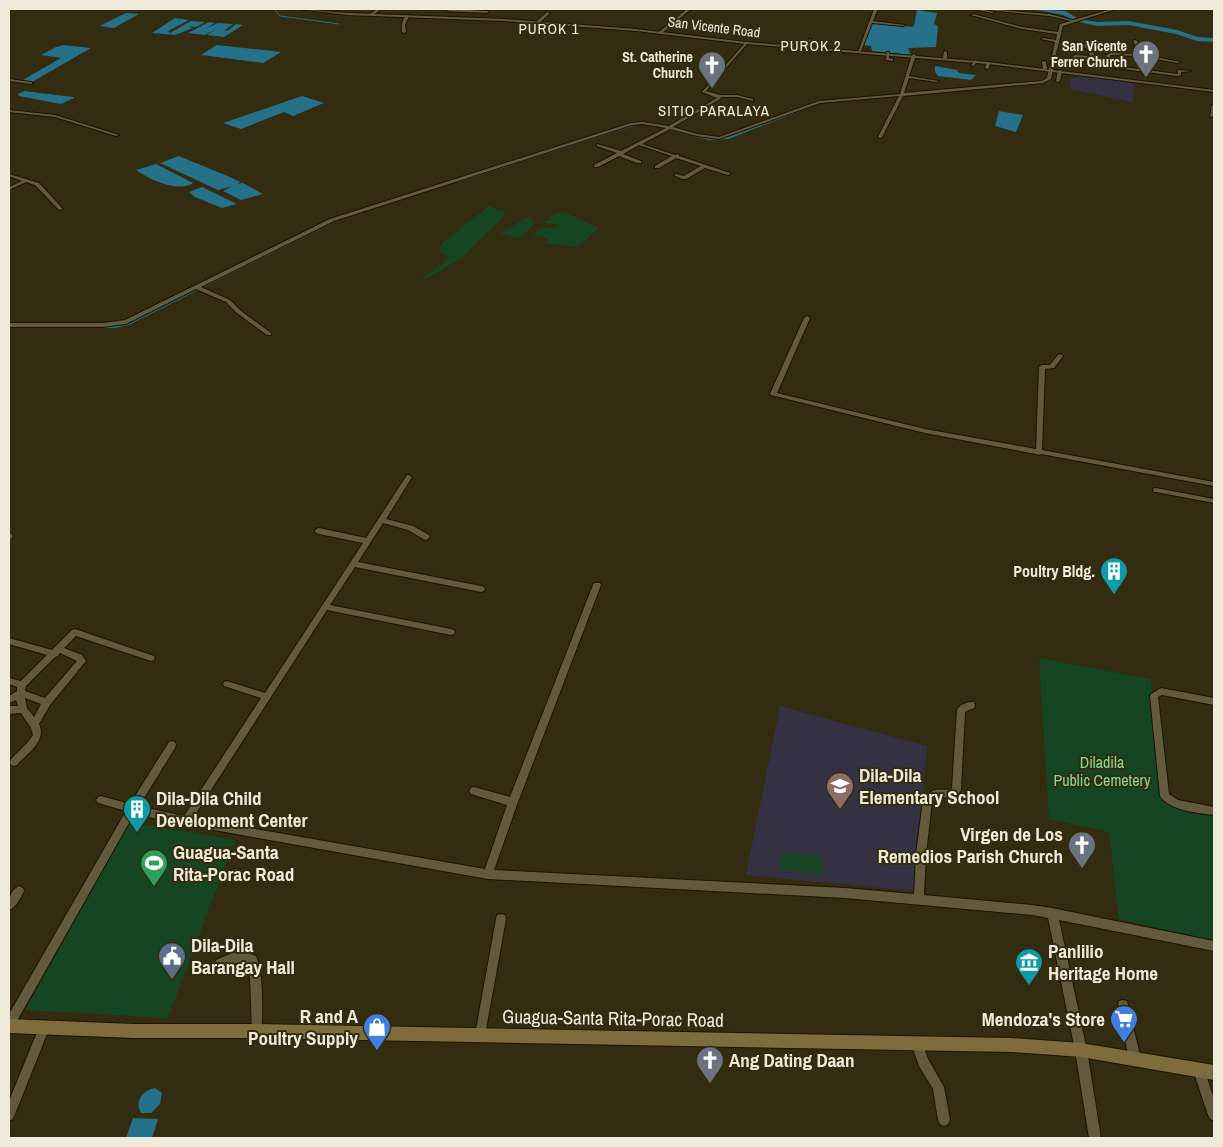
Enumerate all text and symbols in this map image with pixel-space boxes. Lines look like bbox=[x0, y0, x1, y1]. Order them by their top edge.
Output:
street label: San Vicente Road bbox=[667, 12, 761, 42]
district label: PUROK 1 bbox=[518, 18, 580, 39]
district label: PUROK 2 bbox=[780, 35, 842, 56]
place label: San Vicente Ferrer Church bbox=[1051, 37, 1127, 71]
church icon: San Vicente Ferrer Church bbox=[1131, 39, 1161, 78]
place label: St. Catherine Church bbox=[622, 48, 693, 82]
church icon: St. Catherine Church bbox=[697, 50, 727, 89]
district label: SITIO PARALAYA bbox=[658, 100, 770, 121]
building icon: Poultry Bldg. bbox=[1099, 556, 1129, 595]
place label: Poultry Bldg. bbox=[1013, 560, 1095, 582]
park label: Diladila Public Cemetery bbox=[1054, 751, 1151, 791]
place label: Dila-Dila Elementary School bbox=[859, 762, 999, 810]
school or university icon: Dila-Dila Elementary School bbox=[825, 771, 855, 810]
place label: Dila-Dila Child Development Center bbox=[156, 785, 308, 833]
building icon: Dila-Dila Child Development Center bbox=[122, 794, 152, 833]
place label: Virgen de Los Remedios Parish Church bbox=[878, 821, 1063, 869]
church icon: Virgen de Los Remedios Parish Church bbox=[1067, 830, 1097, 869]
place label: Guagua-Santa Rita-Porac Road bbox=[173, 839, 294, 887]
sports icon: Guagua-Santa Rita-Porac Road bbox=[139, 848, 169, 887]
place label: Dila-Dila Barangay Hall bbox=[191, 932, 295, 980]
place label: Panlilio Heritage Home bbox=[1048, 938, 1158, 986]
public building icon: Dila-Dila Barangay Hall bbox=[157, 941, 187, 980]
museum icon: Panlilio Heritage Home bbox=[1014, 947, 1044, 986]
place label: R and A Poultry Supply bbox=[248, 1003, 359, 1051]
street label: Guagua-Santa Rita-Porac Road bbox=[502, 1003, 724, 1033]
supermarket icon: Mendoza's Store bbox=[1109, 1004, 1139, 1043]
place label: Mendoza's Store bbox=[982, 1006, 1105, 1032]
shop icon: R and A Poultry Supply bbox=[362, 1012, 392, 1051]
church icon: Ang Dating Daan bbox=[695, 1045, 725, 1084]
place label: Ang Dating Daan bbox=[729, 1047, 855, 1073]

